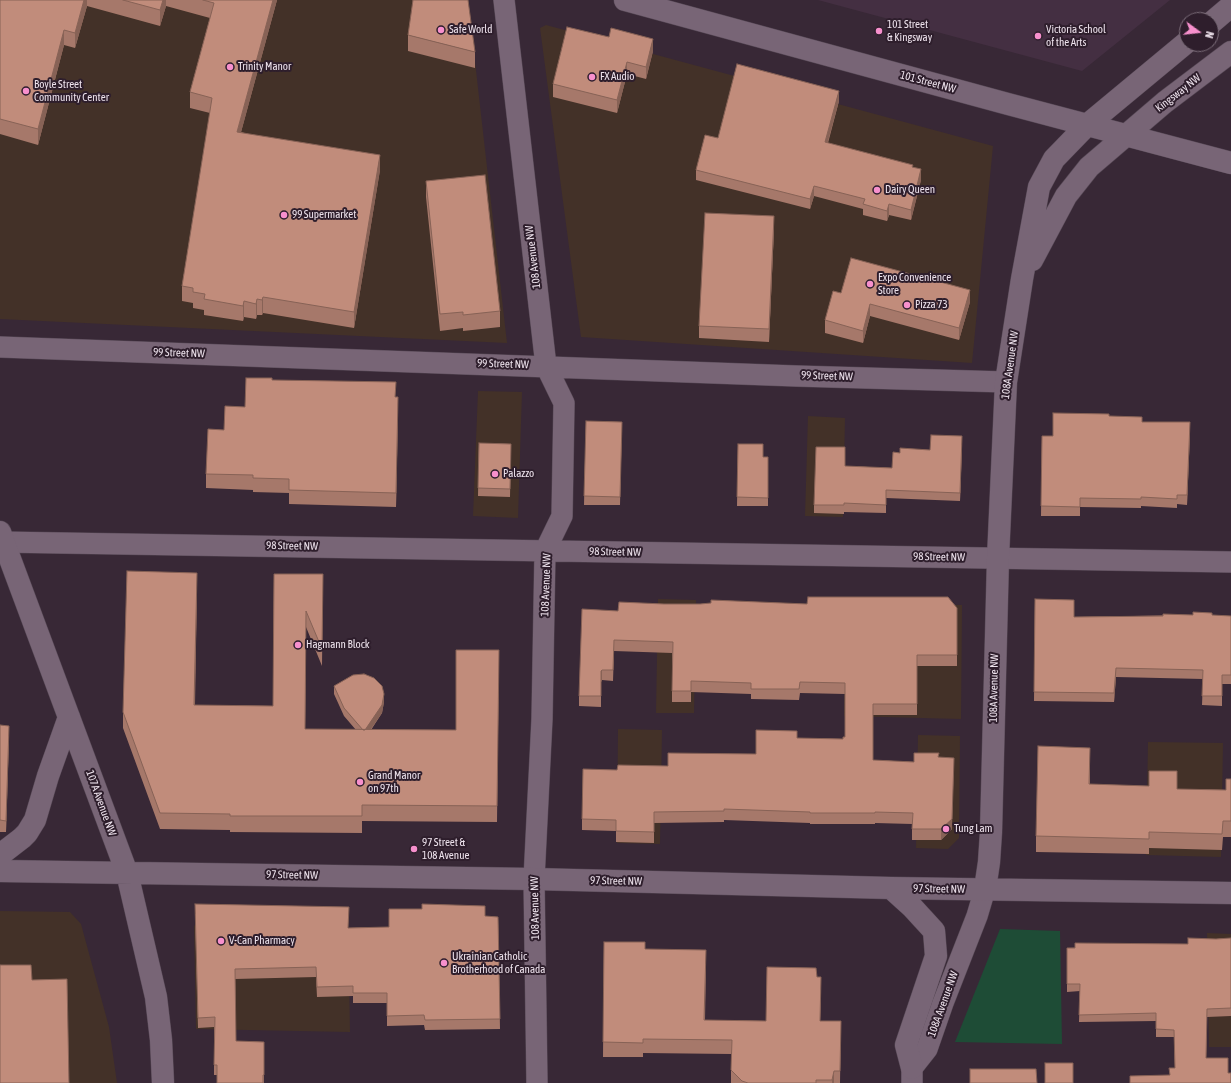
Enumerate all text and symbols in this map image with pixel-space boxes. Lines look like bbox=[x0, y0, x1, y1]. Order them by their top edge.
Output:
north arrow bbox=[1179, 12, 1219, 52]
place label: 101 Street & Kingsway bbox=[887, 18, 932, 44]
place label: Safe World bbox=[449, 23, 492, 37]
place label: Victoria School of the Arts bbox=[1046, 23, 1106, 49]
marker: Safe World bbox=[436, 25, 446, 35]
marker: 101 Street & Kingsway bbox=[874, 26, 884, 36]
text: N bbox=[1203, 30, 1216, 40]
marker: Victoria School of the Arts bbox=[1033, 31, 1043, 41]
place label: Trinity Manor bbox=[238, 60, 291, 74]
marker: Trinity Manor bbox=[225, 62, 235, 72]
street label: 101 Street NW bbox=[899, 68, 957, 96]
place label: FX Audio bbox=[600, 70, 635, 84]
street label: Kingsway NW bbox=[1153, 71, 1203, 115]
marker: FX Audio bbox=[587, 72, 597, 82]
place label: Boyle Street Community Center bbox=[34, 78, 109, 104]
marker: Boyle Street Community Center bbox=[21, 86, 31, 96]
place label: Dairy Queen bbox=[885, 183, 935, 197]
marker: Dairy Queen bbox=[872, 185, 882, 195]
place label: 99 Supermarket bbox=[292, 208, 356, 222]
marker: 99 Supermarket bbox=[279, 210, 289, 220]
street label: 108 Avenue NW bbox=[523, 225, 543, 289]
place label: Expo Convenience Store bbox=[878, 271, 951, 297]
marker: Expo Convenience Store bbox=[865, 279, 875, 289]
place label: Pizza 73 bbox=[915, 298, 948, 312]
marker: Pizza 73 bbox=[902, 300, 912, 310]
street label: 108A Avenue NW bbox=[999, 330, 1021, 400]
street label: 99 Street NW bbox=[153, 345, 205, 361]
street label: 99 Street NW bbox=[477, 356, 529, 372]
street label: 99 Street NW bbox=[801, 368, 853, 384]
place label: Palazzo bbox=[503, 467, 534, 481]
marker: Palazzo bbox=[490, 469, 500, 479]
street label: 98 Street NW bbox=[266, 539, 318, 553]
street label: 98 Street NW bbox=[589, 545, 641, 559]
street label: 98 Street NW bbox=[913, 550, 965, 564]
street label: 108 Avenue NW bbox=[538, 553, 554, 617]
place label: Hagmann Block bbox=[306, 638, 370, 652]
marker: Hagmann Block bbox=[293, 640, 303, 650]
street label: 108A Avenue NW bbox=[987, 653, 1001, 723]
street label: 107A Avenue NW bbox=[83, 768, 119, 838]
place label: Grand Manor on 97th bbox=[368, 769, 420, 795]
marker: Grand Manor on 97th bbox=[355, 777, 365, 787]
place label: Tung Lam bbox=[954, 822, 992, 836]
marker: Tung Lam bbox=[941, 824, 951, 834]
place label: 97 Street & 108 Avenue bbox=[422, 836, 469, 862]
marker: 97 Street & 108 Avenue bbox=[409, 844, 419, 854]
street label: 97 Street NW bbox=[266, 868, 318, 882]
street label: 97 Street NW bbox=[590, 874, 642, 888]
street label: 108 Avenue NW bbox=[528, 876, 542, 940]
street label: 97 Street NW bbox=[913, 882, 965, 896]
place label: V-Can Pharmacy bbox=[229, 934, 295, 948]
marker: V-Can Pharmacy bbox=[216, 936, 226, 946]
place label: Ukrainian Catholic Brotherhood of Canada bbox=[452, 950, 545, 976]
marker: Ukrainian Catholic Brotherhood of Canada bbox=[439, 958, 449, 968]
street label: 108A Avenue NW bbox=[925, 969, 961, 1039]

